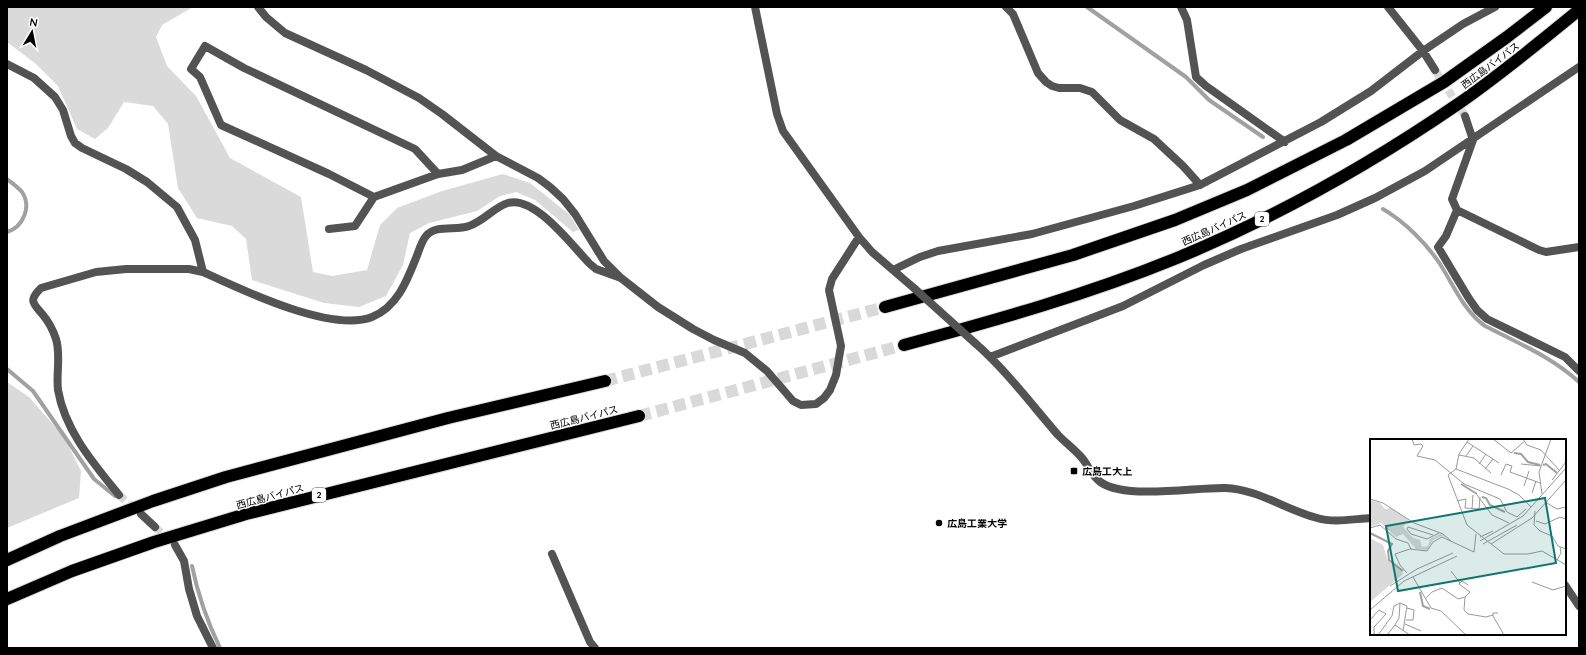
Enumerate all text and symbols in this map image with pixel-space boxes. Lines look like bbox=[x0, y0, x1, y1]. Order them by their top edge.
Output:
north arrow bbox=[12, 12, 52, 52]
text: N bbox=[29, 15, 39, 30]
street label: 西広島バイパス bbox=[1459, 39, 1522, 92]
street label: 西広島バイパス bbox=[1180, 208, 1249, 249]
road number: 2 bbox=[1255, 212, 1269, 226]
street label: 西広島バイパス bbox=[549, 403, 620, 432]
inset map bbox=[1370, 439, 1566, 635]
place label: 広島工大上 bbox=[1082, 465, 1132, 478]
marker: 広島工大上 bbox=[1069, 466, 1079, 476]
street label: 西広島バイパス bbox=[235, 481, 306, 512]
road number: 2 bbox=[312, 488, 326, 502]
place label: 広島工業大学 bbox=[947, 517, 1007, 530]
marker: 広島工業大学 bbox=[934, 518, 944, 528]

